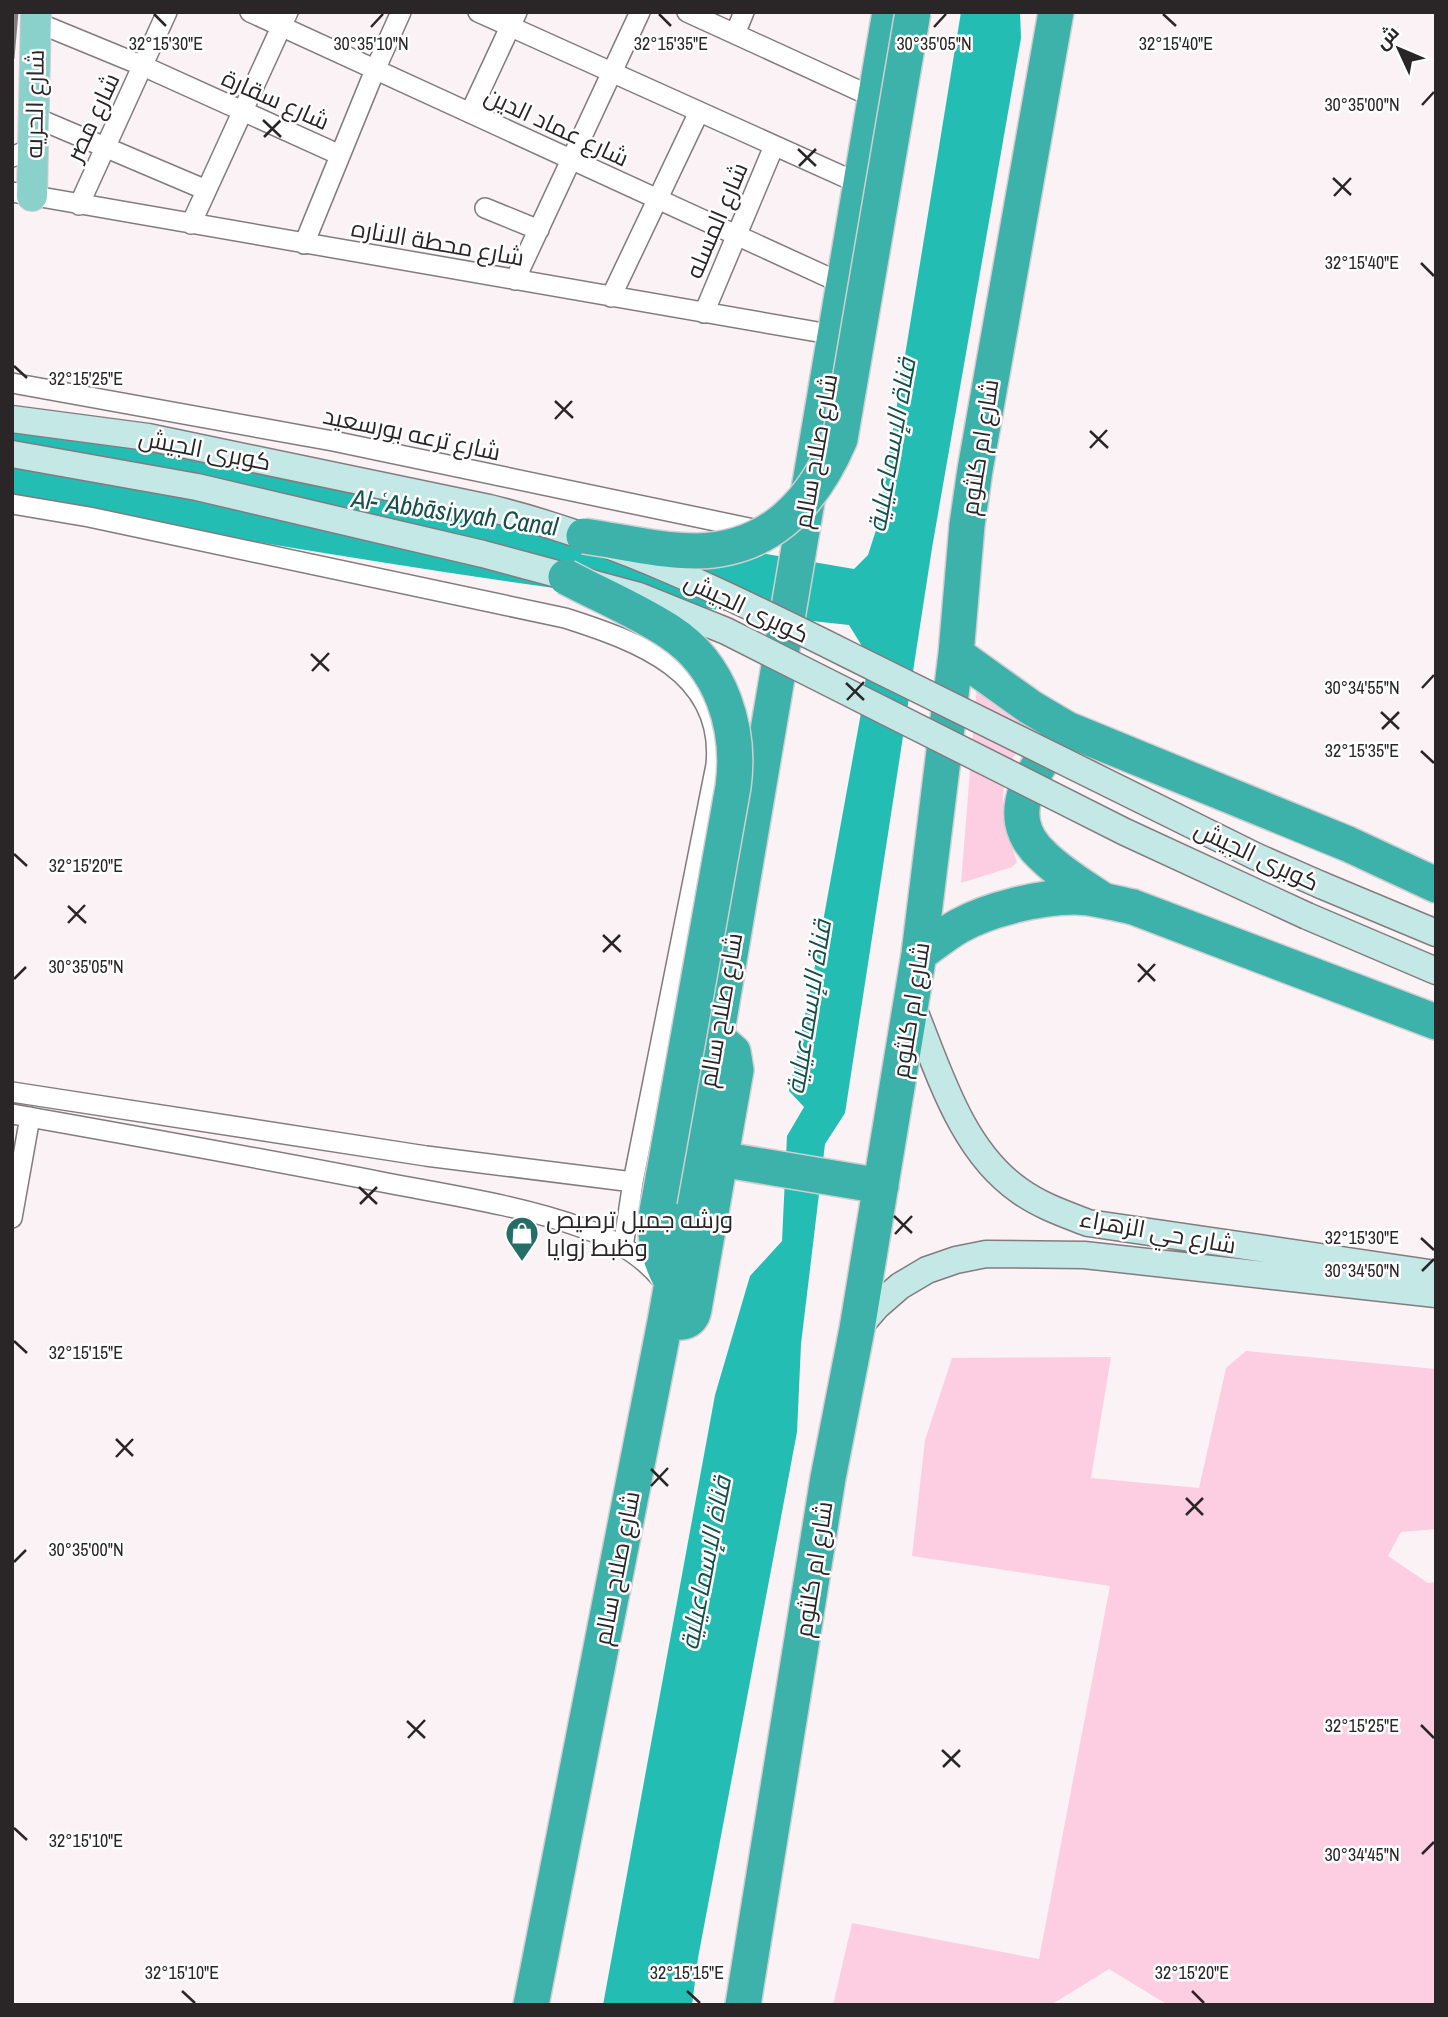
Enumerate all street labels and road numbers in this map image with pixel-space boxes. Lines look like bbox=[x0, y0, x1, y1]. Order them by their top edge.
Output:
street label: شارع الحريه bbox=[17, 49, 52, 159]
street label: شارع سقارة bbox=[217, 61, 335, 138]
street label: شارع مصر bbox=[57, 68, 127, 169]
street label: شارع عماد الدين bbox=[479, 79, 634, 174]
street label: شارع المسله bbox=[677, 157, 756, 283]
street label: شارع محطة الاناره bbox=[349, 211, 527, 274]
street label: شارع صلاح سالم bbox=[786, 371, 845, 531]
street label: شارع ام كلثوم bbox=[952, 377, 1007, 517]
street label: شارع ترعه بورسعيد bbox=[320, 399, 504, 468]
street label: كوبرى الجيش bbox=[136, 421, 274, 477]
street label: كوبرى الجيش bbox=[680, 564, 814, 650]
street label: كوبرى الجيش bbox=[1190, 812, 1324, 898]
street label: شارع صلاح سالم bbox=[691, 930, 750, 1090]
street label: شارع ام كلثوم bbox=[883, 940, 938, 1080]
street label: شارع حي الزهراء bbox=[1077, 1202, 1239, 1264]
street label: شارع صلاح سالم bbox=[585, 1488, 648, 1648]
street label: شارع ام كلثوم bbox=[786, 1499, 841, 1639]

